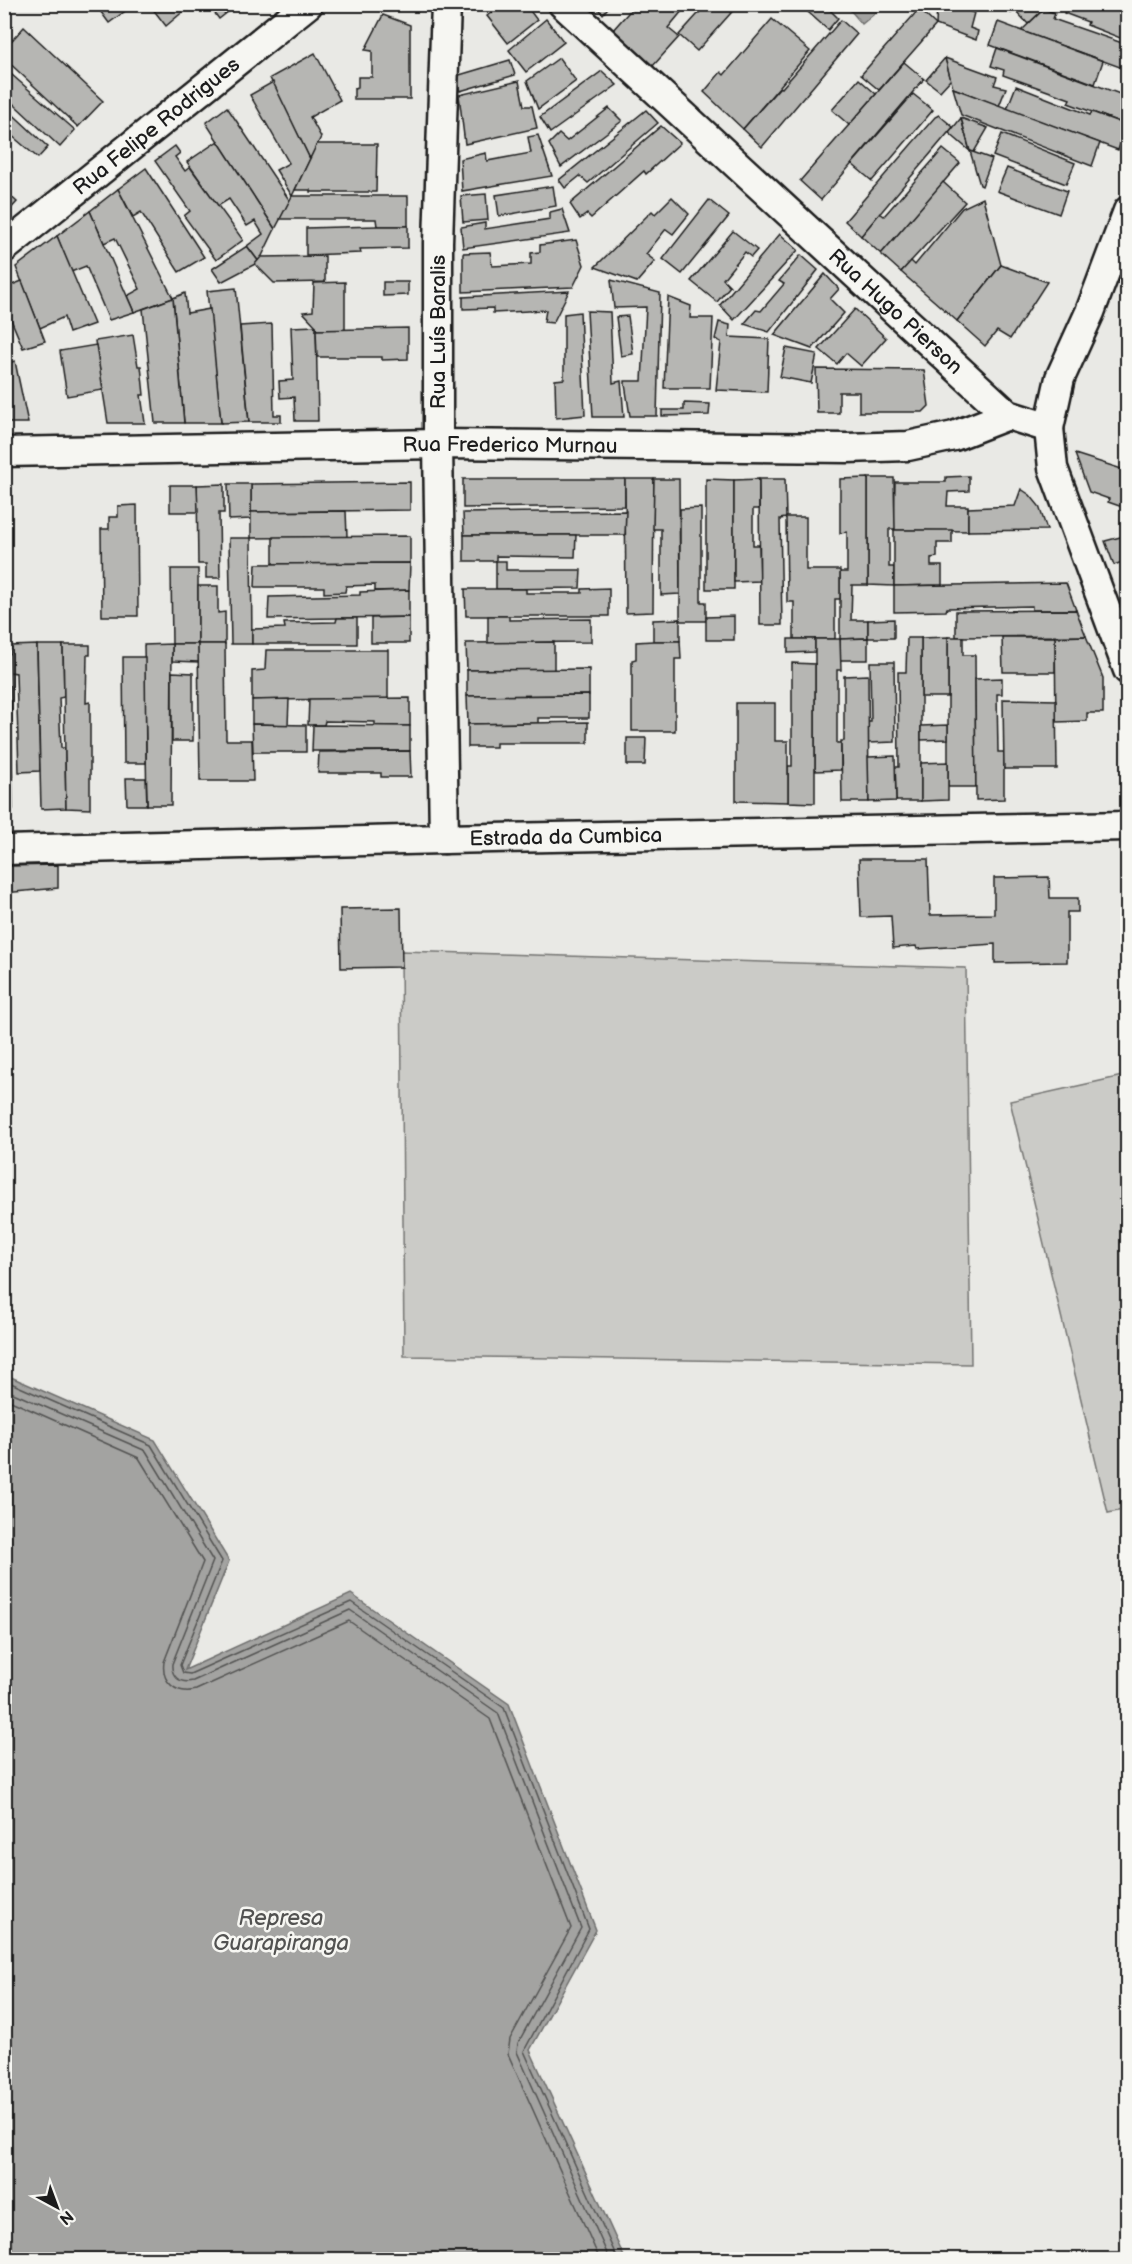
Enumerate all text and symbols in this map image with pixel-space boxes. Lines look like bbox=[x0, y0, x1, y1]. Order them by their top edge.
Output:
street label: Rua Felipe Rodrigues bbox=[68, 52, 245, 201]
street label: Rua Hugo Pierson bbox=[823, 244, 968, 380]
street label: Rua Luís Baralis bbox=[426, 255, 451, 409]
street label: Rua Frederico Murnau bbox=[402, 432, 618, 459]
street label: Estrada da Cumbica bbox=[469, 823, 663, 852]
water label: Represa Guarapiranga bbox=[213, 1905, 349, 1957]
north arrow bbox=[27, 2177, 87, 2237]
text: N bbox=[55, 2206, 77, 2228]

